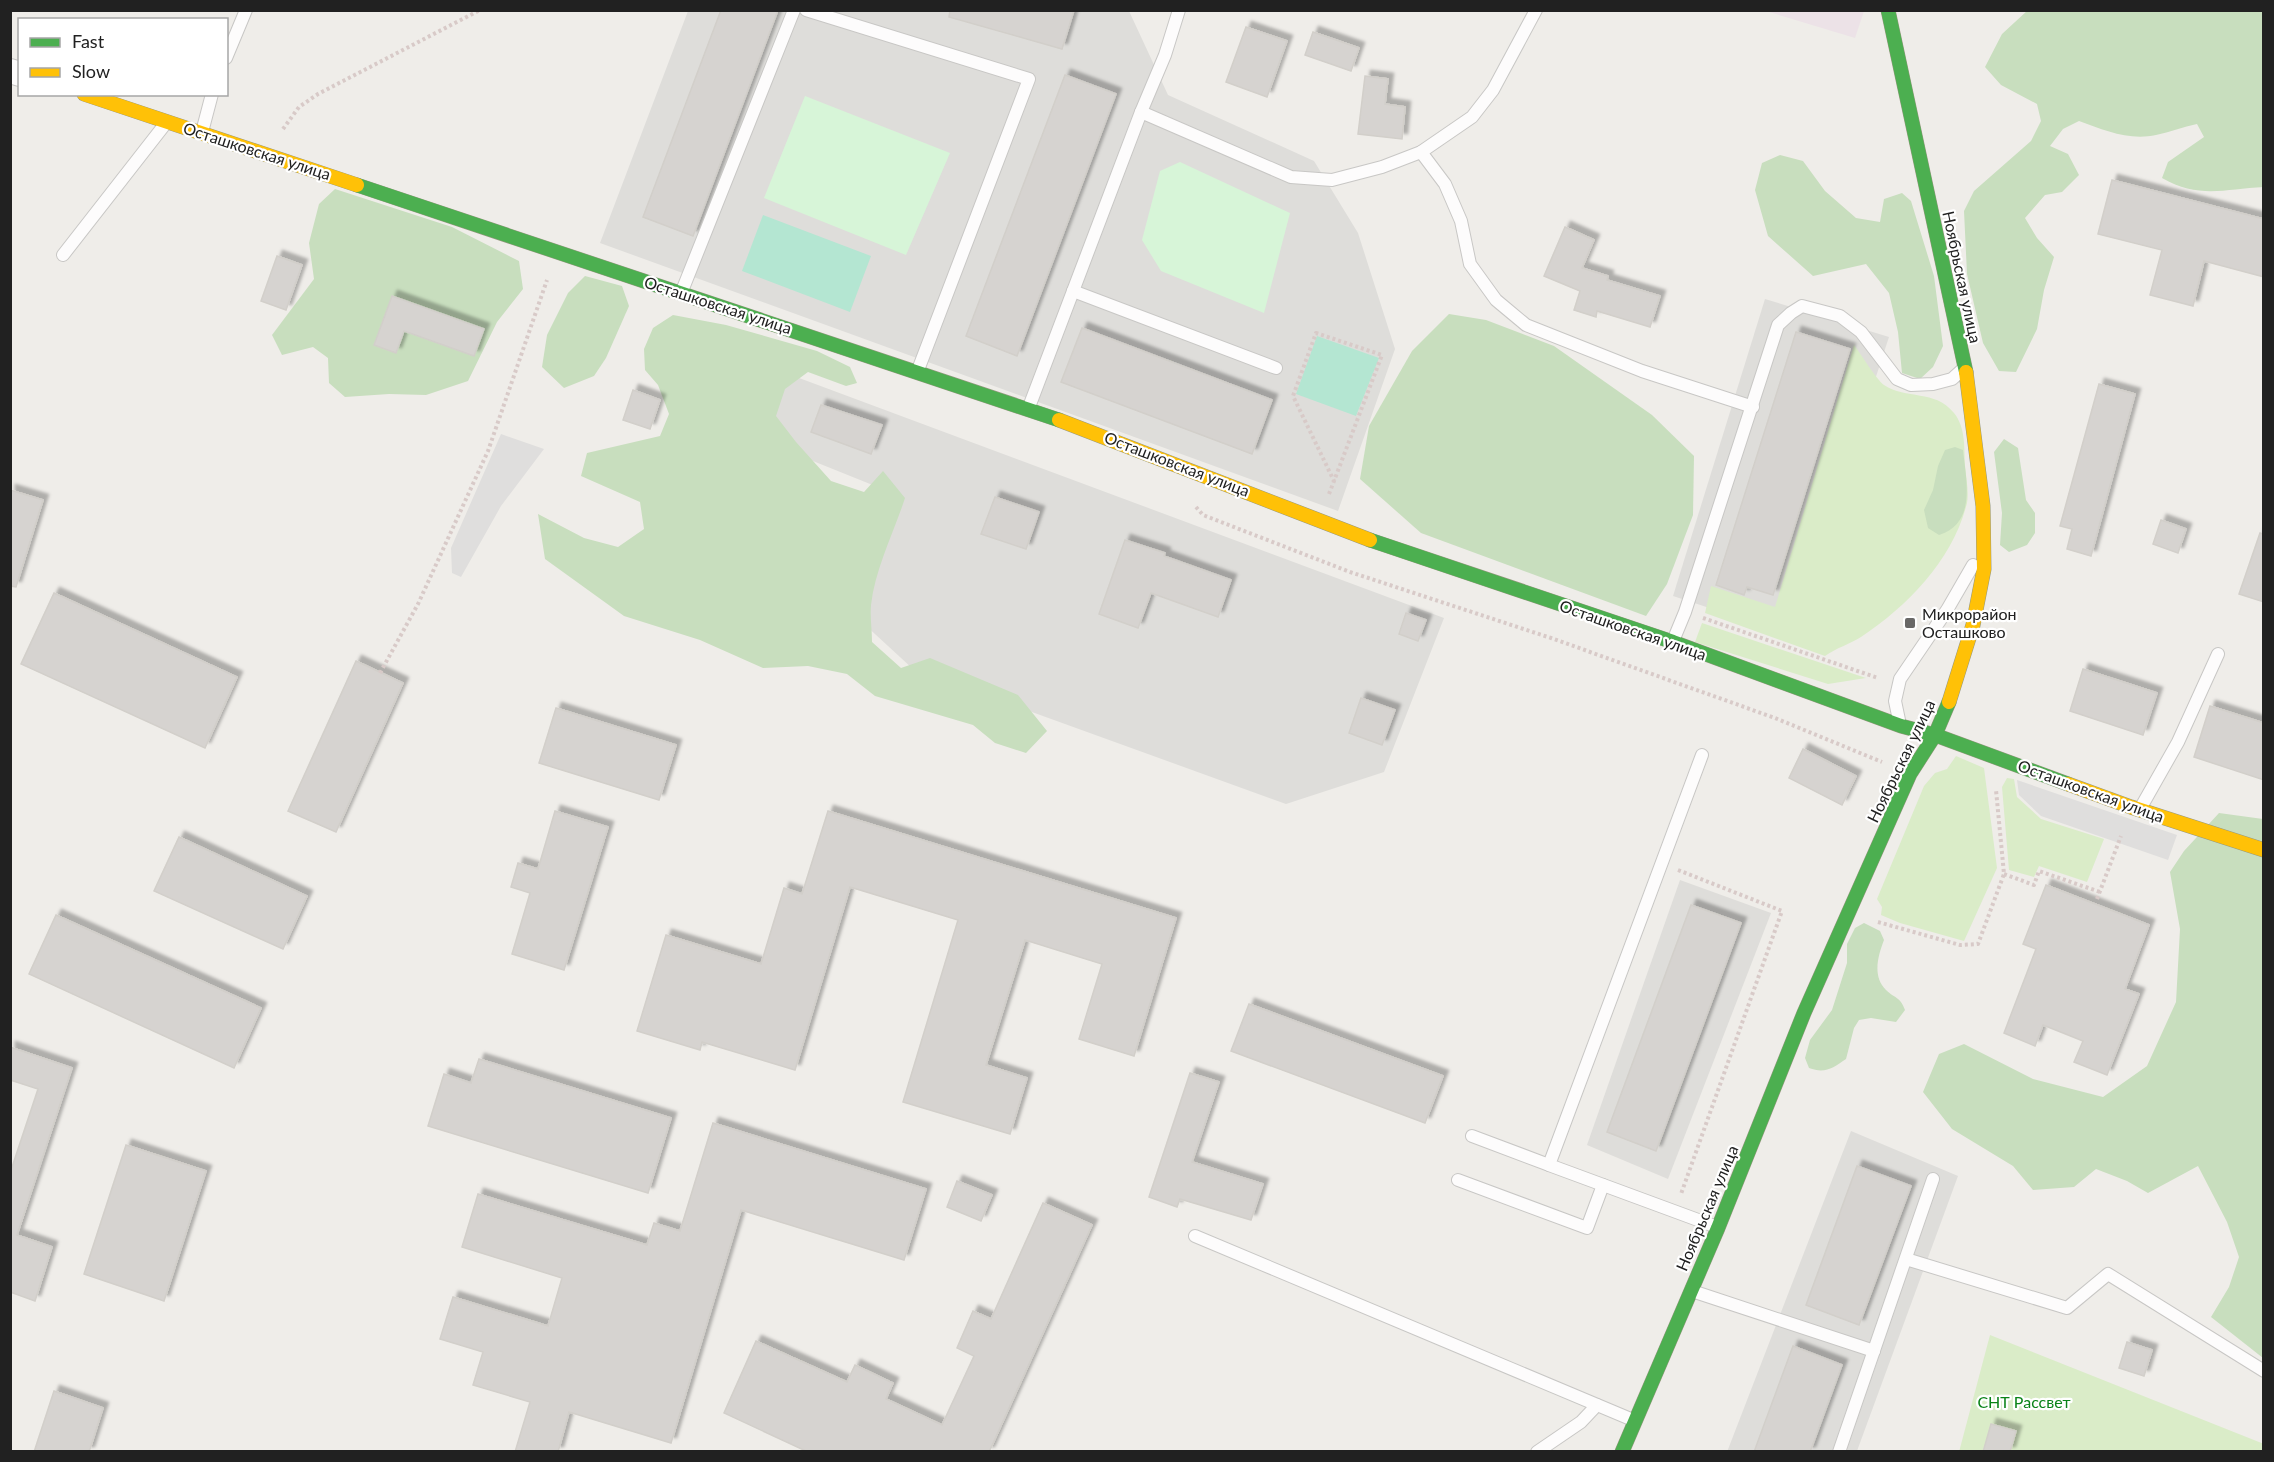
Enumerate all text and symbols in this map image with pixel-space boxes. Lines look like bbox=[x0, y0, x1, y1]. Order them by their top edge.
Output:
legend bbox=[18, 18, 228, 96]
text: Fast bbox=[72, 30, 105, 52]
text: Slow bbox=[72, 60, 110, 82]
street label: Осташковская улица bbox=[181, 118, 333, 183]
street label: Ноябрьская улица bbox=[1939, 209, 1986, 345]
street label: Осташковская улица bbox=[642, 272, 794, 337]
street label: Осташковская улица bbox=[1102, 427, 1252, 500]
street label: Осташковская улица bbox=[1557, 595, 1709, 664]
place label: Микрорайон Осташково bbox=[1922, 604, 2016, 641]
marker: Микрорайон Осташково bbox=[1903, 616, 1917, 630]
street label: Ноябрьская улица bbox=[1863, 696, 1939, 825]
street label: Осташковская улица bbox=[2016, 755, 2167, 826]
street label: Ноябрьская улица bbox=[1672, 1142, 1742, 1273]
park label: СНТ Рассвет bbox=[1977, 1392, 2071, 1411]

